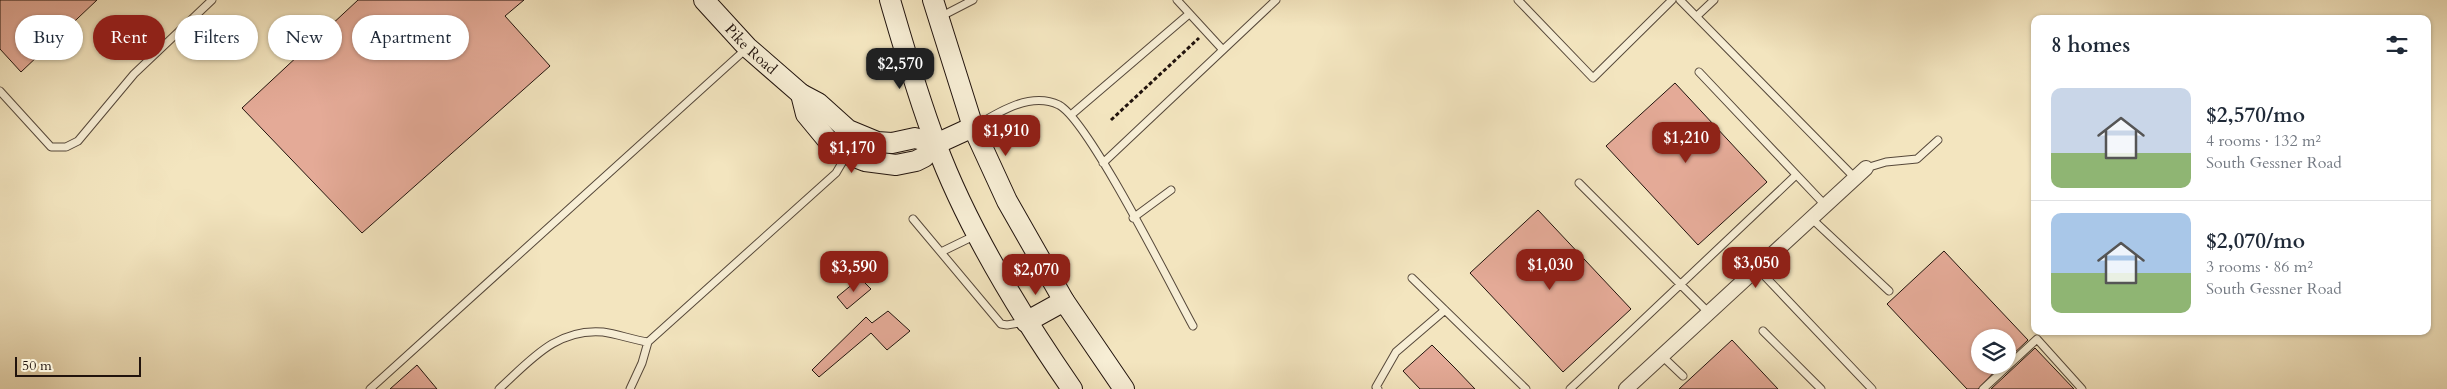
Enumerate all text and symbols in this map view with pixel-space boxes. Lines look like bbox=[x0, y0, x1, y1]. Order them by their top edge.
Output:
chip: Buy bbox=[15, 15, 83, 60]
chip: Rent bbox=[93, 15, 165, 60]
chip: Filters bbox=[175, 15, 258, 60]
chip: New bbox=[268, 15, 342, 60]
chip: Apartment bbox=[352, 15, 469, 60]
street label: Pike Road bbox=[721, 19, 781, 79]
text: 8 homes bbox=[2051, 31, 2130, 60]
icon: filters bbox=[2383, 31, 2411, 59]
pin: $2,570 bbox=[859, 48, 941, 90]
text: $2,570 bbox=[877, 53, 923, 75]
text: $2,570/mo bbox=[2206, 101, 2305, 130]
icon: home bbox=[2091, 108, 2151, 168]
pin: $1,910 bbox=[965, 114, 1047, 157]
text: $1,910 bbox=[983, 120, 1029, 142]
pin: $1,210 bbox=[1645, 121, 1727, 164]
text: $1,210 bbox=[1663, 127, 1709, 149]
text: 4 rooms · 132 m² bbox=[2206, 130, 2321, 152]
pin: $1,170 bbox=[811, 132, 893, 174]
text: $1,170 bbox=[829, 137, 875, 159]
text: South Gessner Road bbox=[2206, 152, 2342, 174]
text: $2,070/mo bbox=[2206, 227, 2305, 256]
icon: home bbox=[2091, 233, 2151, 293]
pin: $3,050 bbox=[1715, 246, 1797, 289]
pin: $1,030 bbox=[1509, 248, 1591, 291]
pin: $3,590 bbox=[813, 250, 895, 293]
text: $3,050 bbox=[1733, 252, 1779, 274]
pin: $2,070 bbox=[995, 254, 1077, 296]
text: $1,030 bbox=[1527, 254, 1573, 276]
text: $3,590 bbox=[831, 256, 877, 278]
text: 3 rooms · 86 m² bbox=[2206, 256, 2313, 278]
text: $2,070 bbox=[1013, 259, 1059, 281]
text: South Gessner Road bbox=[2206, 278, 2342, 300]
map controls bbox=[1971, 329, 2016, 374]
button: layers bbox=[1971, 329, 2016, 374]
scale bar bbox=[15, 354, 141, 377]
text: 50 m bbox=[22, 356, 52, 375]

